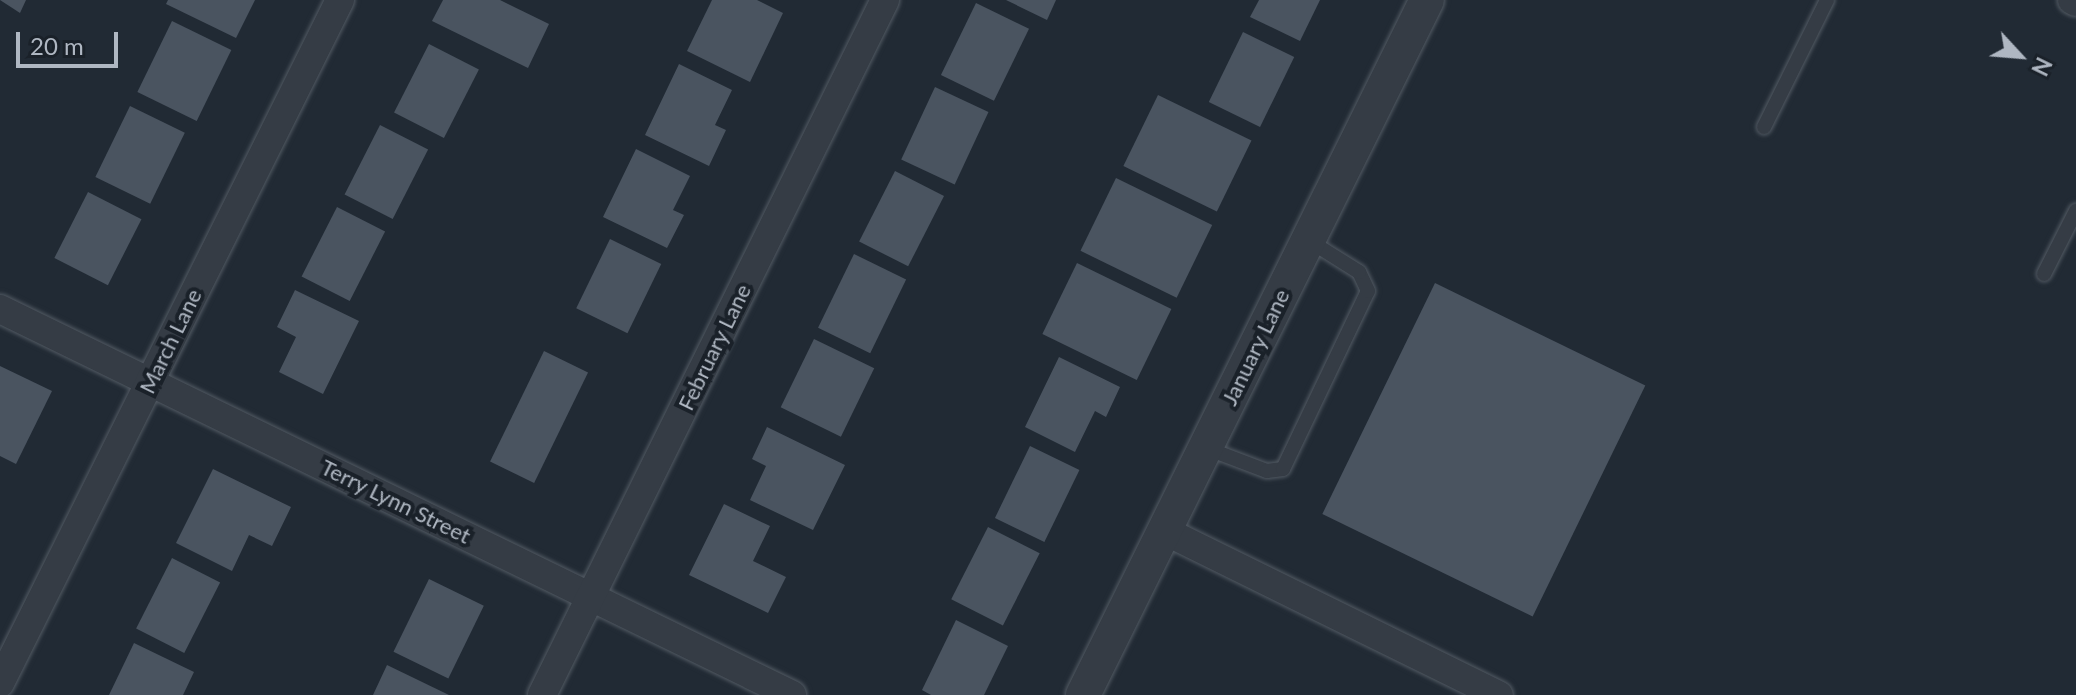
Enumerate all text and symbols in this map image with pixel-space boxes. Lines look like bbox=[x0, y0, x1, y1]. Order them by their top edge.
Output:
scale bar bbox=[20, 16, 122, 66]
north arrow bbox=[1980, 16, 2060, 96]
text: 20 m bbox=[30, 31, 84, 60]
text: N bbox=[2026, 53, 2058, 80]
street label: February Lane bbox=[672, 279, 756, 415]
street label: March Lane bbox=[133, 284, 207, 398]
street label: January Lane bbox=[1215, 284, 1295, 410]
street label: Terry Lynn Street bbox=[317, 453, 475, 549]

